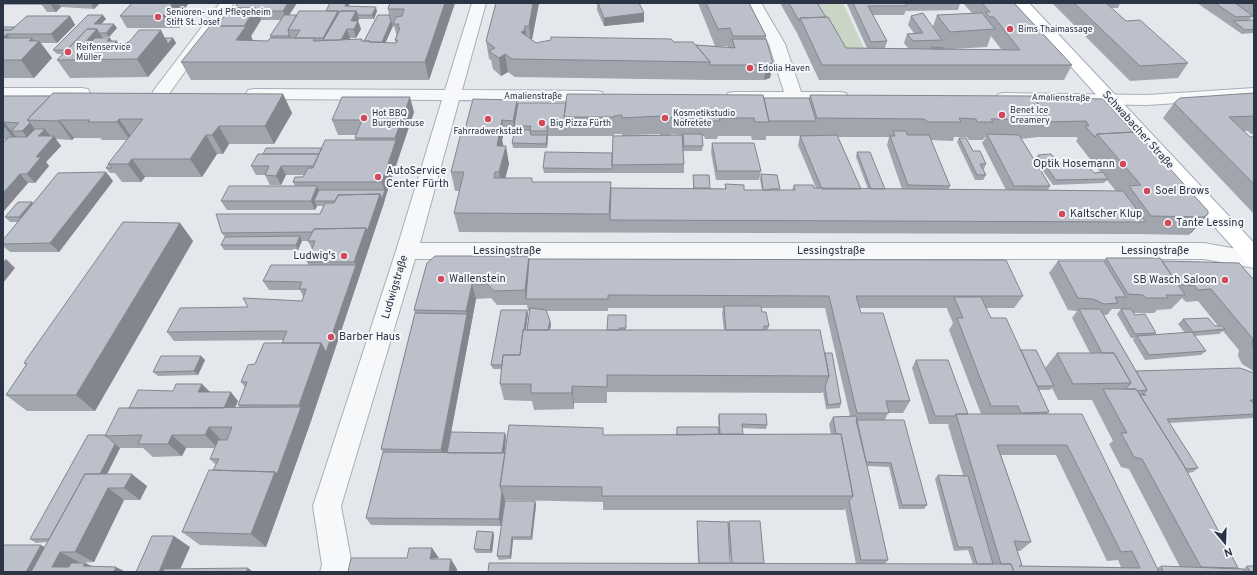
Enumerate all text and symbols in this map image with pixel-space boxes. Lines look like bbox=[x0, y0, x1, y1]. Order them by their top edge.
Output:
place label: Senioren- und Pflegeheim Stift St. Josef bbox=[166, 7, 271, 28]
marker: Senioren- und Pflegeheim Stift St. Josef bbox=[153, 12, 163, 22]
marker: Bims Thaimassage bbox=[1005, 24, 1015, 34]
place label: Bims Thaimassage bbox=[1018, 24, 1093, 35]
place label: Reifenservice Müller bbox=[76, 42, 131, 63]
marker: Reifenservice Müller bbox=[63, 47, 73, 57]
marker: Edolia Haven bbox=[745, 63, 755, 73]
place label: Edolia Haven bbox=[758, 63, 810, 74]
street label: Schwabacher Straße bbox=[1099, 88, 1177, 172]
street label: Amalienstraße bbox=[504, 91, 562, 102]
street label: Amalienstraße bbox=[1032, 92, 1090, 104]
place label: Benet Ice Creamery bbox=[1010, 105, 1050, 126]
place label: Hot BBQ Burgerhouse bbox=[372, 108, 424, 129]
place label: Kosmetikstudio Nofretete bbox=[673, 108, 735, 129]
marker: Benet Ice Creamery bbox=[997, 110, 1007, 120]
marker: Hot BBQ Burgerhouse bbox=[359, 113, 369, 123]
marker: Kosmetikstudio Nofretete bbox=[660, 113, 670, 123]
marker: Fahrradwerkstatt bbox=[483, 114, 493, 124]
marker: Big Pizza Fürth bbox=[537, 118, 547, 128]
place label: Big Pizza Fürth bbox=[550, 118, 611, 129]
place label: Fahrradwerkstatt bbox=[453, 126, 523, 137]
place label: Optik Hosemann bbox=[1033, 157, 1115, 171]
marker: Optik Hosemann bbox=[1118, 159, 1128, 169]
place label: AutoService Center Fürth bbox=[386, 164, 449, 191]
marker: AutoService Center Fürth bbox=[373, 172, 383, 182]
place label: Soel Brows bbox=[1155, 184, 1209, 198]
marker: Soel Brows bbox=[1142, 186, 1152, 196]
place label: Kaltscher Klup bbox=[1070, 207, 1142, 221]
marker: Kaltscher Klup bbox=[1057, 209, 1067, 219]
place label: Tante Lessing bbox=[1176, 216, 1244, 230]
marker: Tante Lessing bbox=[1163, 218, 1173, 228]
street label: Lessingstraße bbox=[473, 244, 541, 258]
street label: Lessingstraße bbox=[797, 244, 865, 258]
street label: Lessingstraße bbox=[1121, 244, 1189, 258]
place label: Ludwig's bbox=[293, 249, 336, 263]
marker: Ludwig's bbox=[339, 251, 349, 261]
street label: Ludwigstraße bbox=[379, 253, 411, 321]
place label: Wallenstein bbox=[449, 272, 506, 286]
place label: SB Wasch Saloon bbox=[1133, 273, 1217, 287]
marker: Wallenstein bbox=[436, 274, 446, 284]
marker: SB Wasch Saloon bbox=[1220, 275, 1230, 285]
place label: Barber Haus bbox=[339, 330, 400, 344]
marker: Barber Haus bbox=[326, 332, 336, 342]
north arrow bbox=[1205, 523, 1245, 563]
text: N bbox=[1222, 544, 1234, 559]

